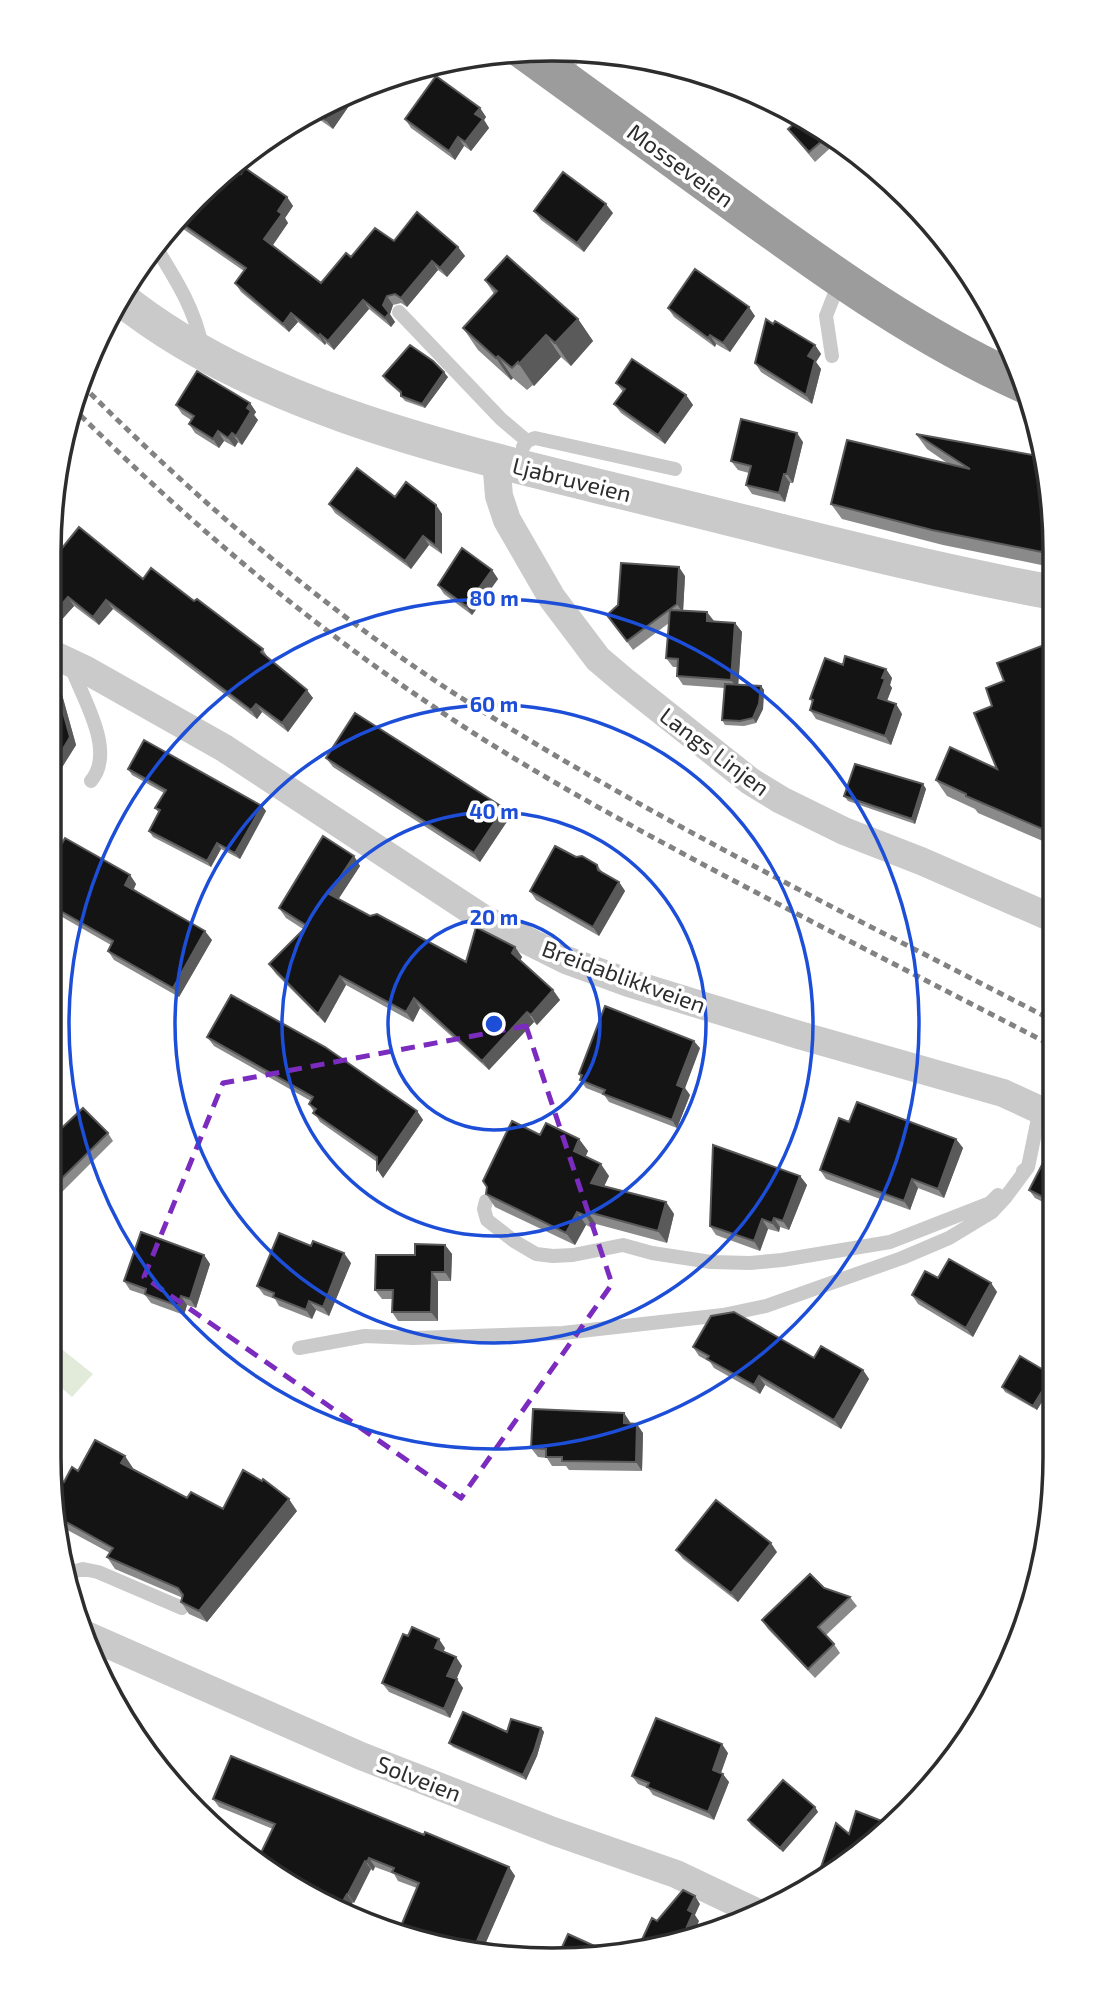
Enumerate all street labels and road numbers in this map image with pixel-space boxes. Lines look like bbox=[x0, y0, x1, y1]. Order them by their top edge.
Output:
street label: Mosseveien bbox=[622, 117, 740, 213]
street label: Ljabruveien bbox=[510, 451, 634, 507]
street label: Langs Linjen bbox=[655, 701, 775, 801]
street label: Breidablikkveien bbox=[538, 933, 710, 1019]
street label: Solveien bbox=[373, 1749, 465, 1807]

